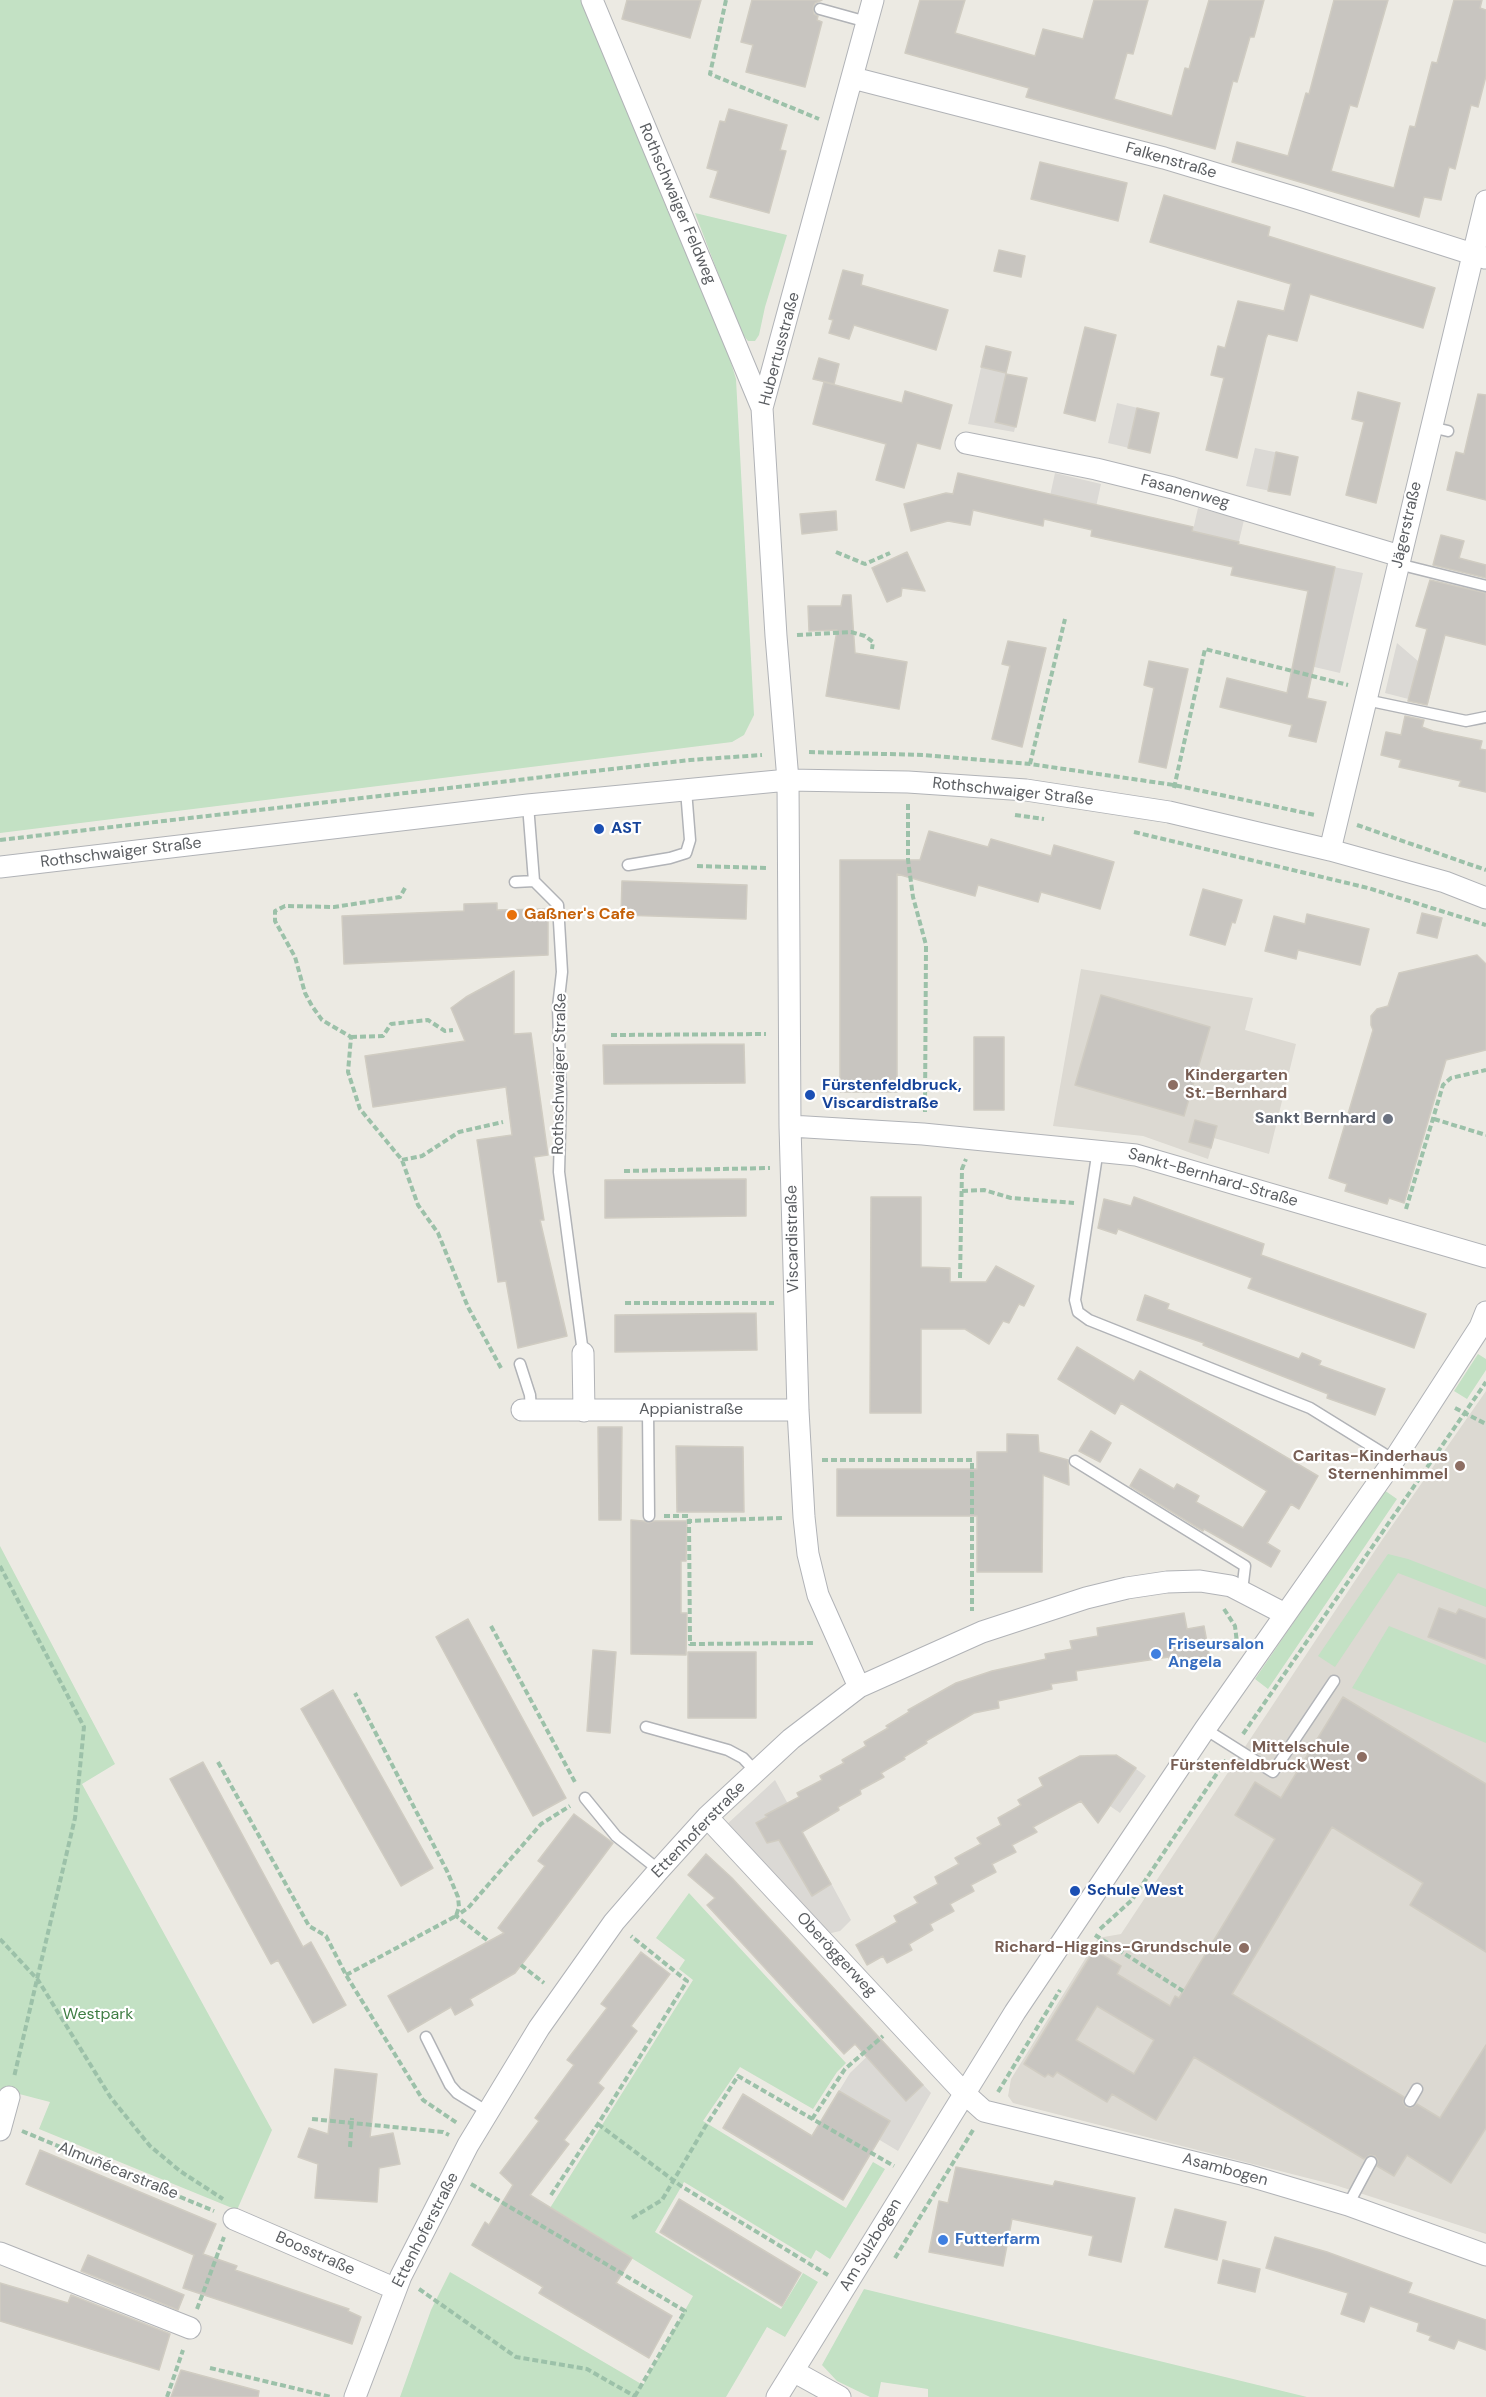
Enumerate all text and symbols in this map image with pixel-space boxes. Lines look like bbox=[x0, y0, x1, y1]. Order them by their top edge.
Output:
street label: Rothschwaiger Feldweg bbox=[634, 121, 720, 287]
street label: Falkenstraße bbox=[1123, 139, 1219, 183]
street label: Hubertusstraße bbox=[756, 290, 804, 408]
street label: Fasanenweg bbox=[1139, 471, 1231, 513]
street label: Jägerstraße bbox=[1388, 480, 1426, 570]
street label: Rothschwaiger Straße bbox=[931, 774, 1095, 810]
place label: AST bbox=[611, 819, 641, 839]
marker: AST bbox=[592, 822, 606, 836]
street label: Rothschwaiger Straße bbox=[39, 834, 203, 872]
place label: Gaßner's Cafe bbox=[524, 905, 635, 925]
marker: Gaßner's Cafe bbox=[505, 908, 519, 922]
street label: Rothschwaiger Straße bbox=[549, 993, 571, 1155]
place label: Kindergarten St.-Bernhard bbox=[1185, 1066, 1288, 1104]
place label: Fürstenfeldbruck, Viscardistraße bbox=[822, 1076, 962, 1114]
marker: Kindergarten St.-Bernhard bbox=[1166, 1078, 1180, 1092]
marker: Fürstenfeldbruck, Viscardistraße bbox=[803, 1088, 817, 1102]
place label: Sankt Bernhard bbox=[1255, 1109, 1376, 1129]
marker: Sankt Bernhard bbox=[1381, 1112, 1395, 1126]
street label: Sankt-Bernhard-Straße bbox=[1126, 1145, 1300, 1211]
street label: Viscardistraße bbox=[782, 1185, 804, 1293]
street label: Appianistraße bbox=[639, 1400, 743, 1420]
place label: Caritas-Kinderhaus Sternenhimmel bbox=[1293, 1447, 1448, 1485]
marker: Caritas-Kinderhaus Sternenhimmel bbox=[1453, 1459, 1467, 1473]
place label: Friseursalon Angela bbox=[1168, 1635, 1264, 1673]
marker: Friseursalon Angela bbox=[1149, 1647, 1163, 1661]
place label: Mittelschule Fürstenfeldbruck West bbox=[1170, 1738, 1350, 1776]
marker: Mittelschule Fürstenfeldbruck West bbox=[1355, 1750, 1369, 1764]
street label: Ettenhoferstraße bbox=[648, 1778, 750, 1882]
place label: Schule West bbox=[1087, 1881, 1184, 1901]
marker: Schule West bbox=[1068, 1884, 1082, 1898]
street label: Oberöggerweg bbox=[792, 1909, 880, 2001]
place label: Richard-Higgins-Grundschule bbox=[994, 1938, 1232, 1958]
marker: Richard-Higgins-Grundschule bbox=[1237, 1941, 1251, 1955]
park label: Westpark bbox=[63, 2005, 133, 2025]
street label: Almuñécarstraße bbox=[55, 2138, 181, 2204]
street label: Asambogen bbox=[1180, 2149, 1270, 2191]
street label: Ettenhoferstraße bbox=[389, 2169, 463, 2291]
street label: Am Sulzbogen bbox=[836, 2195, 906, 2295]
street label: Boosstraße bbox=[272, 2228, 358, 2280]
place label: Futterfarm bbox=[955, 2230, 1040, 2250]
marker: Futterfarm bbox=[936, 2233, 950, 2247]

